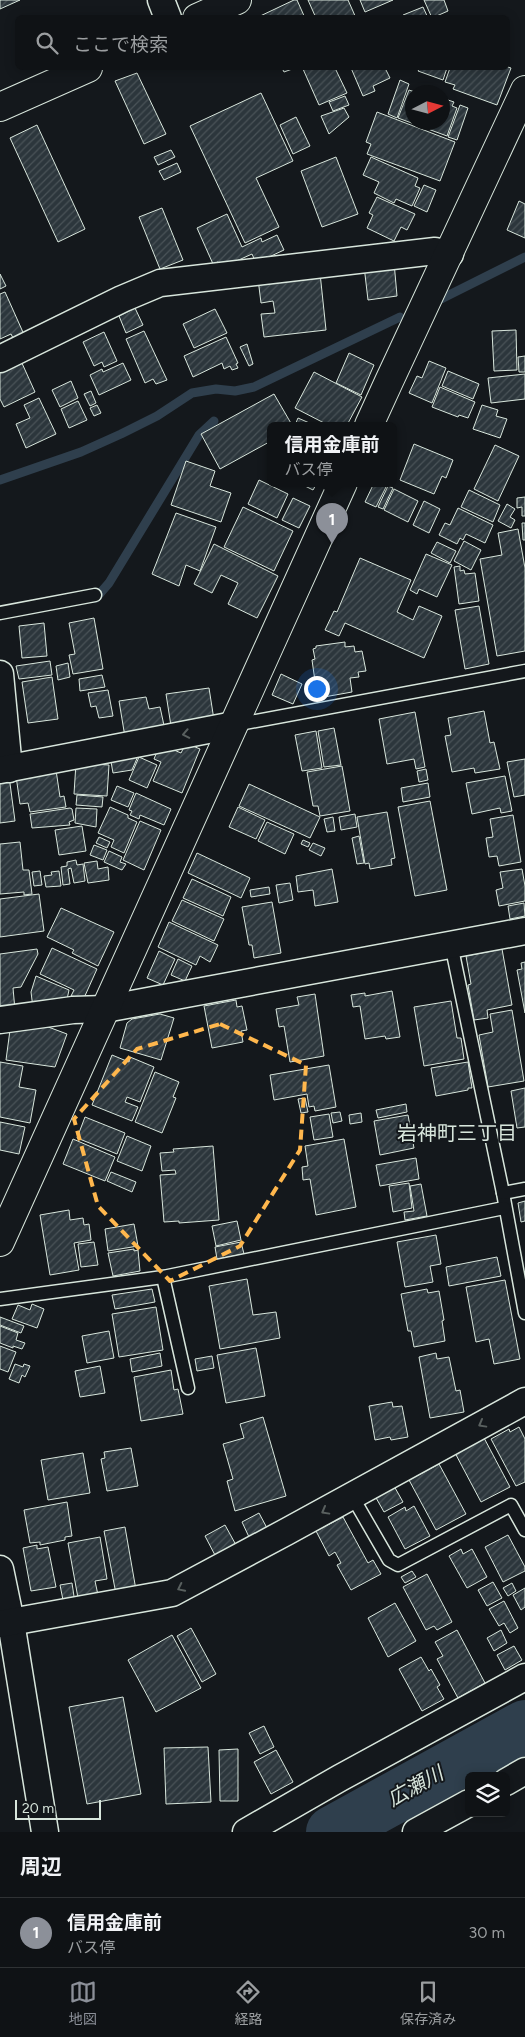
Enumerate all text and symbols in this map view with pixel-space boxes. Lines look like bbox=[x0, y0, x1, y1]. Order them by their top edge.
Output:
search box bbox=[15, 15, 510, 70]
icon: search bbox=[33, 29, 61, 57]
text: ここで検索 bbox=[73, 33, 168, 56]
north arrow bbox=[405, 85, 450, 130]
popup bbox=[267, 422, 397, 487]
text: 信用金庫前 bbox=[284, 433, 380, 456]
text: バス停 bbox=[284, 460, 333, 479]
pin: 1 bbox=[316, 503, 348, 544]
your location bbox=[304, 676, 330, 702]
one-way arrow bbox=[182, 729, 190, 739]
district label: 岩神町三丁目 bbox=[397, 1121, 517, 1145]
one-way arrow bbox=[479, 1418, 488, 1428]
one-way arrow bbox=[321, 1505, 330, 1515]
one-way arrow bbox=[178, 1582, 187, 1592]
water label: 広瀬川 bbox=[383, 1760, 449, 1811]
map controls bbox=[465, 1772, 510, 1817]
button: layers bbox=[465, 1772, 510, 1817]
scale bar bbox=[15, 1797, 101, 1820]
text: 20 m bbox=[22, 1800, 54, 1817]
text: 周辺 bbox=[20, 1854, 62, 1879]
text: 信用金庫前 bbox=[67, 1911, 162, 1934]
text: 1 bbox=[33, 1923, 39, 1942]
text: 30 m bbox=[468, 1923, 505, 1942]
text: バス停 bbox=[67, 1938, 115, 1957]
tab: 地図 bbox=[69, 1978, 97, 2028]
tab: 経路 bbox=[234, 1978, 262, 2028]
tab: 保存済み bbox=[400, 1978, 456, 2028]

